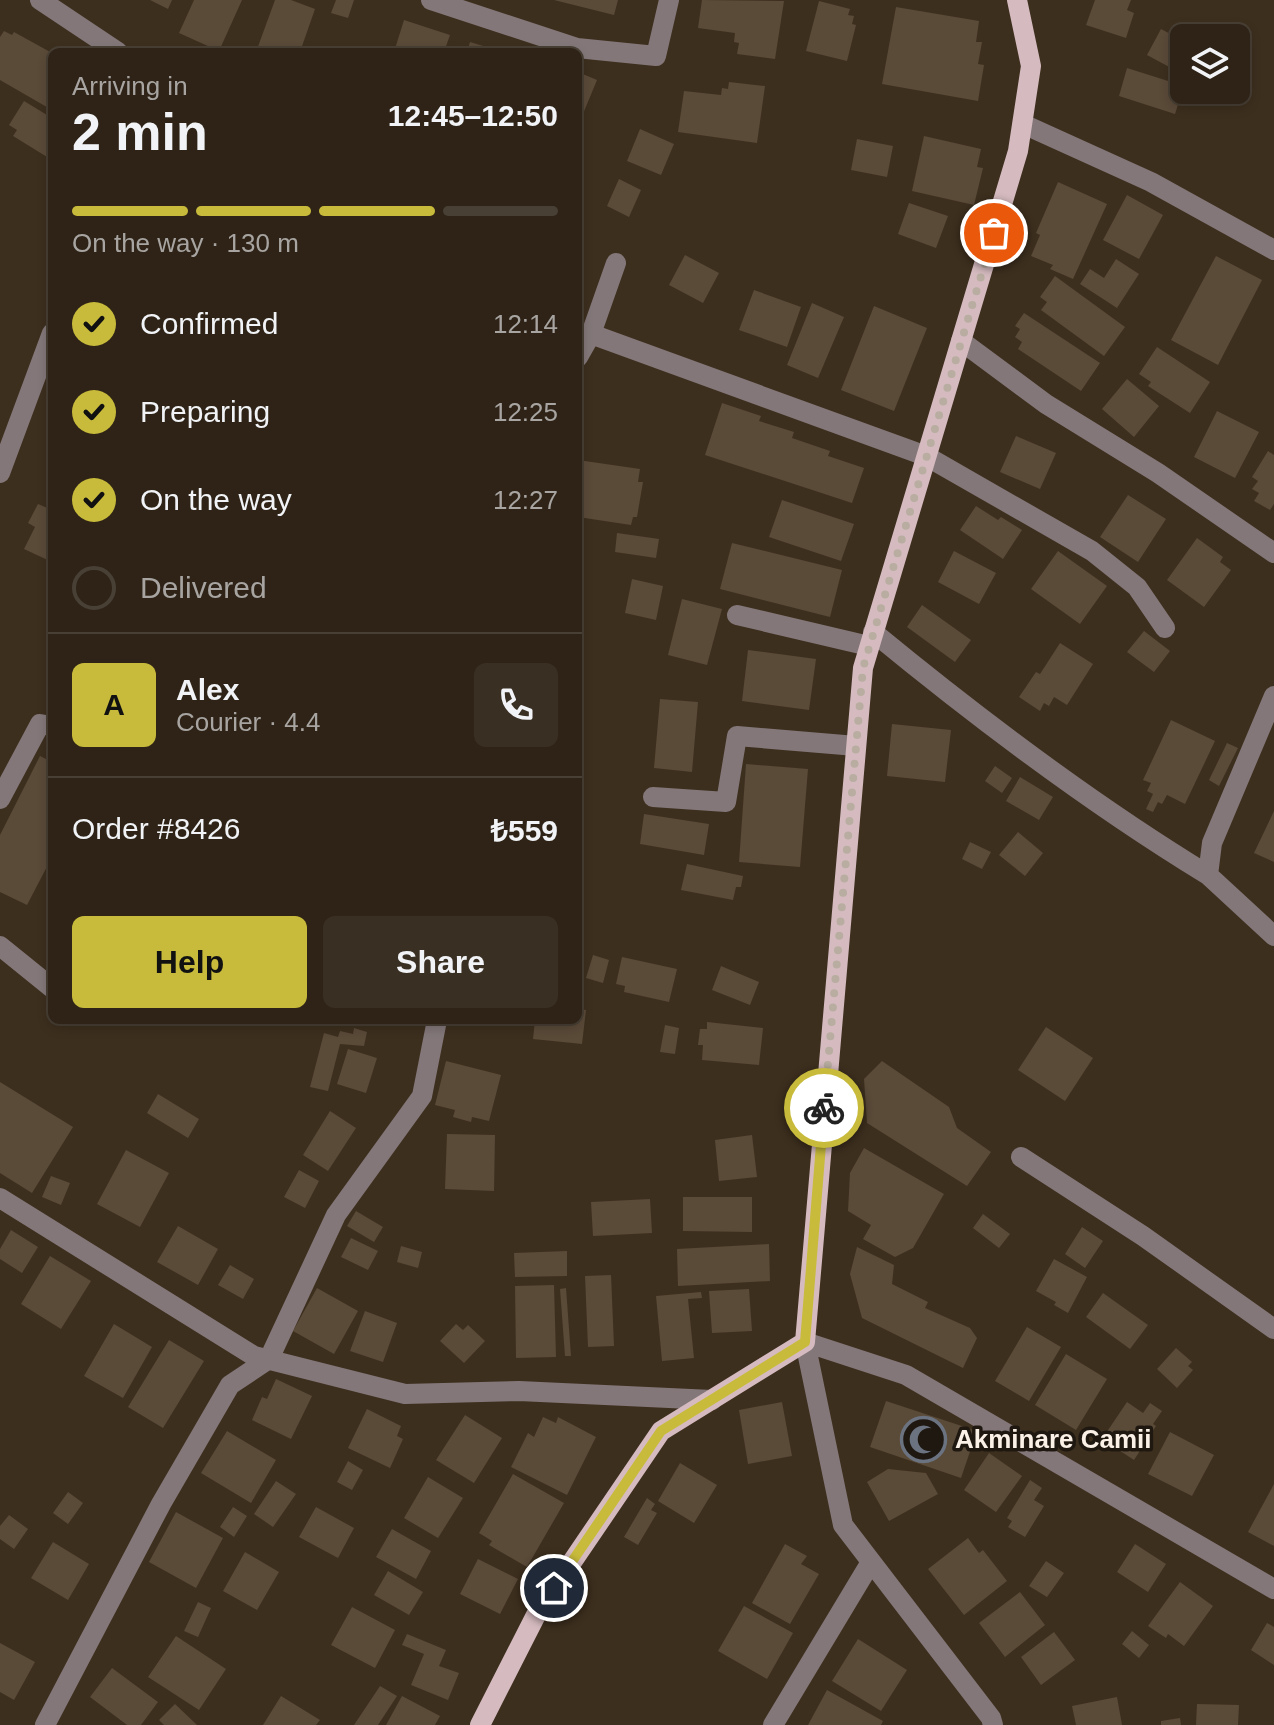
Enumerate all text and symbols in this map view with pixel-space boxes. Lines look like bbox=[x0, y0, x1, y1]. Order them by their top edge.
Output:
map controls bbox=[1170, 24, 1250, 104]
button: layers bbox=[1170, 24, 1250, 104]
text: Arriving in bbox=[72, 71, 188, 101]
text: 12:45–12:50 bbox=[388, 99, 558, 132]
text: 2 min bbox=[72, 103, 208, 161]
pin bbox=[960, 199, 1028, 267]
icon: bag bbox=[972, 211, 1016, 255]
text: On the way · 130 m bbox=[72, 228, 299, 258]
icon: check bbox=[72, 302, 116, 346]
text: Confirmed bbox=[140, 307, 278, 340]
text: 12:14 bbox=[493, 309, 558, 339]
icon: check bbox=[72, 390, 116, 434]
text: Preparing bbox=[140, 395, 270, 428]
text: 12:25 bbox=[493, 397, 558, 427]
icon: check bbox=[72, 478, 116, 522]
text: On the way bbox=[140, 483, 292, 516]
text: 12:27 bbox=[493, 485, 558, 515]
text: Delivered bbox=[140, 571, 267, 604]
button: phone bbox=[474, 663, 558, 747]
text: Alex bbox=[176, 673, 239, 706]
text: A bbox=[103, 688, 125, 721]
text: Courier · 4.4 bbox=[176, 707, 321, 737]
text: Order #8426 bbox=[72, 812, 240, 845]
text: ₺559 bbox=[491, 814, 558, 847]
button: Help bbox=[72, 916, 307, 1008]
button: Share bbox=[323, 916, 558, 1008]
courier bbox=[784, 1068, 864, 1148]
icon: bike bbox=[802, 1086, 846, 1130]
mosque icon: Akminare Camii bbox=[900, 1415, 948, 1463]
place label: Akminare Camii bbox=[955, 1424, 1152, 1454]
pin bbox=[520, 1554, 588, 1622]
icon: home bbox=[532, 1566, 576, 1610]

